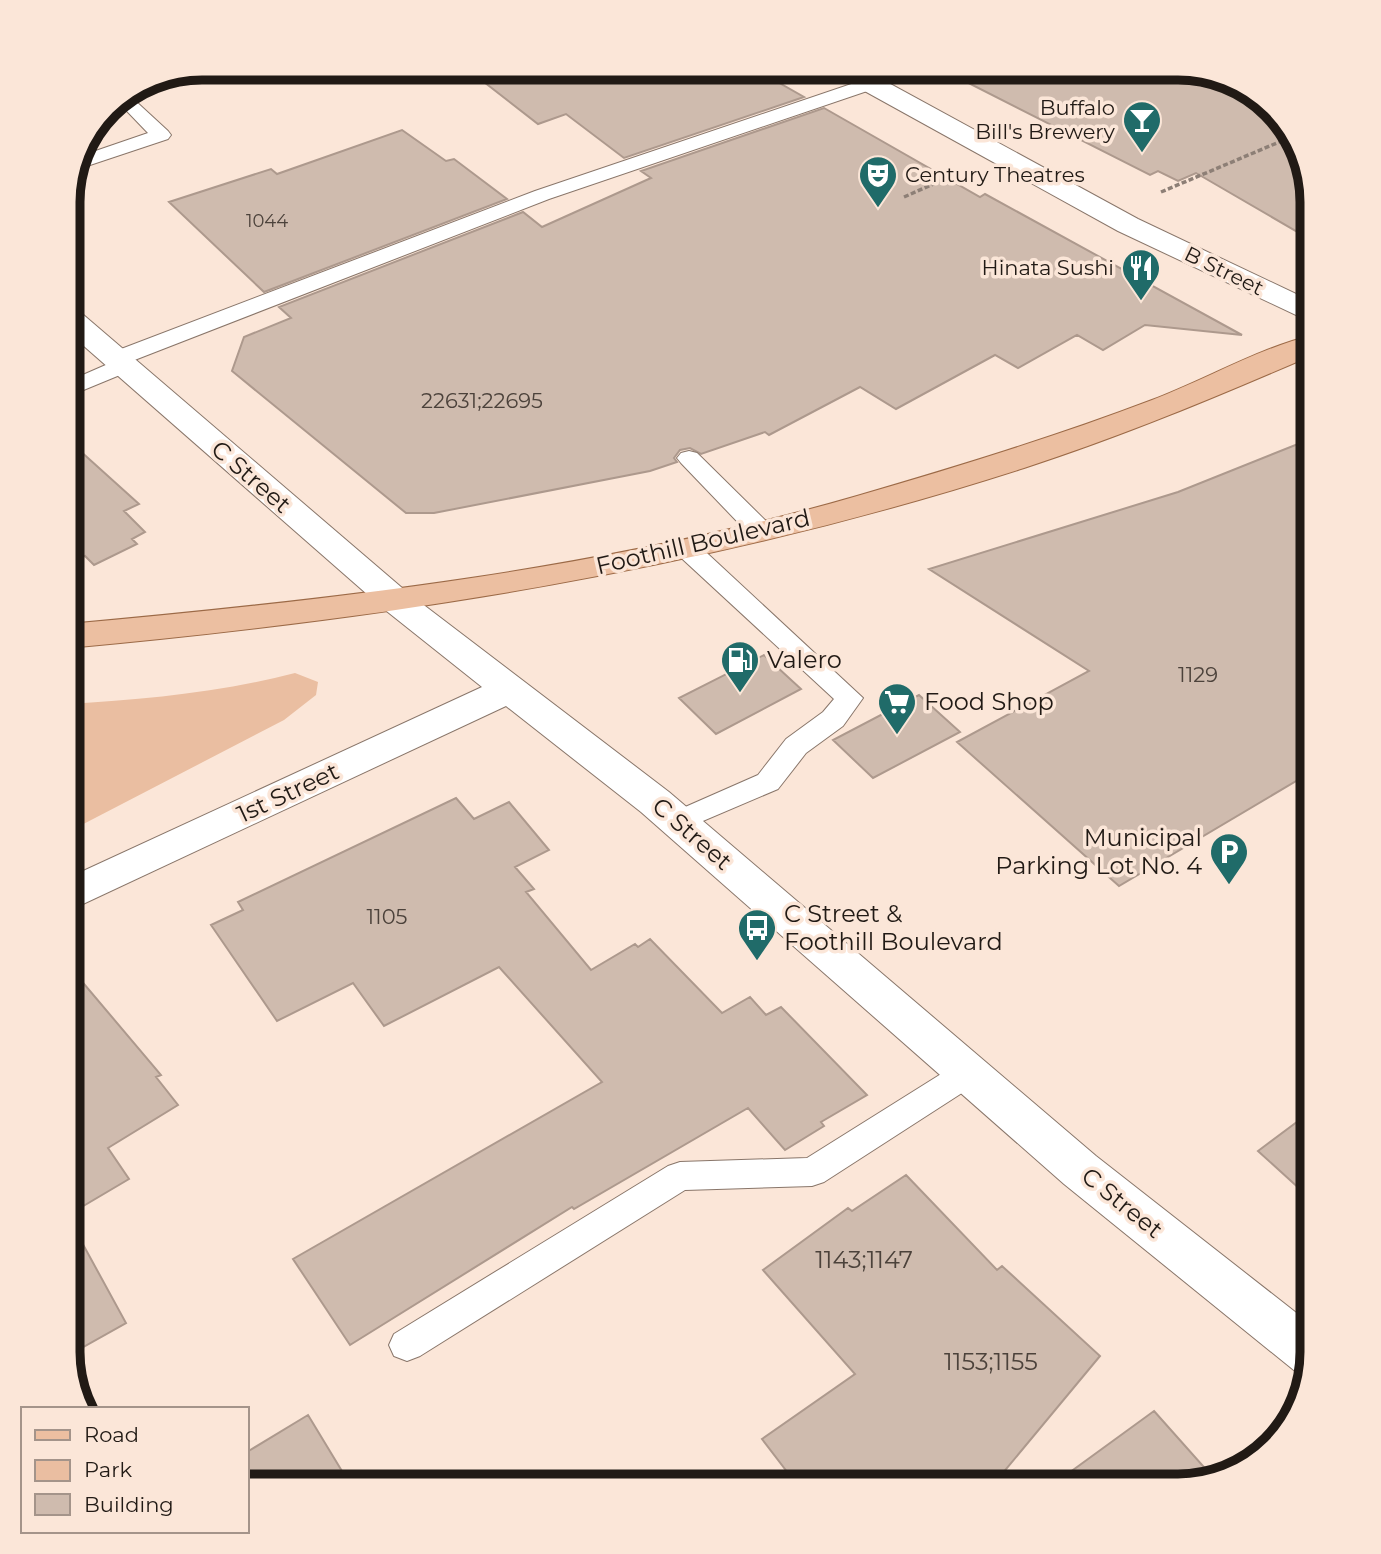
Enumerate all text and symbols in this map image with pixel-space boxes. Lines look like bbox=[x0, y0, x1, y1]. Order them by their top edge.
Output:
place label: Buffalo Bill's Brewery bbox=[975, 95, 1116, 144]
bar icon: Buffalo Bill's Brewery bbox=[1121, 99, 1163, 154]
theatre icon: Century Theatres bbox=[857, 154, 899, 209]
place label: Century Theatres bbox=[905, 162, 1085, 187]
house number: 1044 bbox=[246, 210, 288, 232]
street label: B Street bbox=[1181, 241, 1268, 300]
restaurant icon: Hinata Sushi bbox=[1120, 247, 1162, 302]
place label: Hinata Sushi bbox=[982, 255, 1114, 280]
house number: 22631;22695 bbox=[421, 388, 543, 413]
street label: C Street bbox=[206, 434, 297, 519]
street label: Foothill Boulevard bbox=[593, 503, 813, 580]
fuel station icon: Valero bbox=[719, 639, 761, 694]
place label: Valero bbox=[767, 645, 842, 674]
house number: 1129 bbox=[1178, 662, 1218, 687]
supermarket icon: Food Shop bbox=[876, 681, 918, 736]
place label: Food Shop bbox=[924, 687, 1054, 716]
street label: 1st Street bbox=[232, 756, 344, 829]
street label: C Street bbox=[647, 791, 738, 876]
place label: Municipal Parking Lot No. 4 bbox=[995, 823, 1202, 880]
parking icon: Municipal Parking Lot No. 4 bbox=[1208, 831, 1250, 886]
place label: C Street & Foothill Boulevard bbox=[784, 899, 1003, 956]
house number: 1105 bbox=[367, 904, 408, 929]
bus stop icon: C Street & Foothill Boulevard bbox=[736, 907, 778, 962]
street label: C Street bbox=[1076, 1161, 1169, 1244]
house number: 1143;1147 bbox=[815, 1245, 913, 1274]
house number: 1153;1155 bbox=[944, 1347, 1038, 1376]
legend bbox=[21, 1407, 248, 1533]
text: Road bbox=[84, 1422, 139, 1447]
text: Park bbox=[84, 1457, 132, 1482]
text: Building bbox=[84, 1492, 174, 1517]

